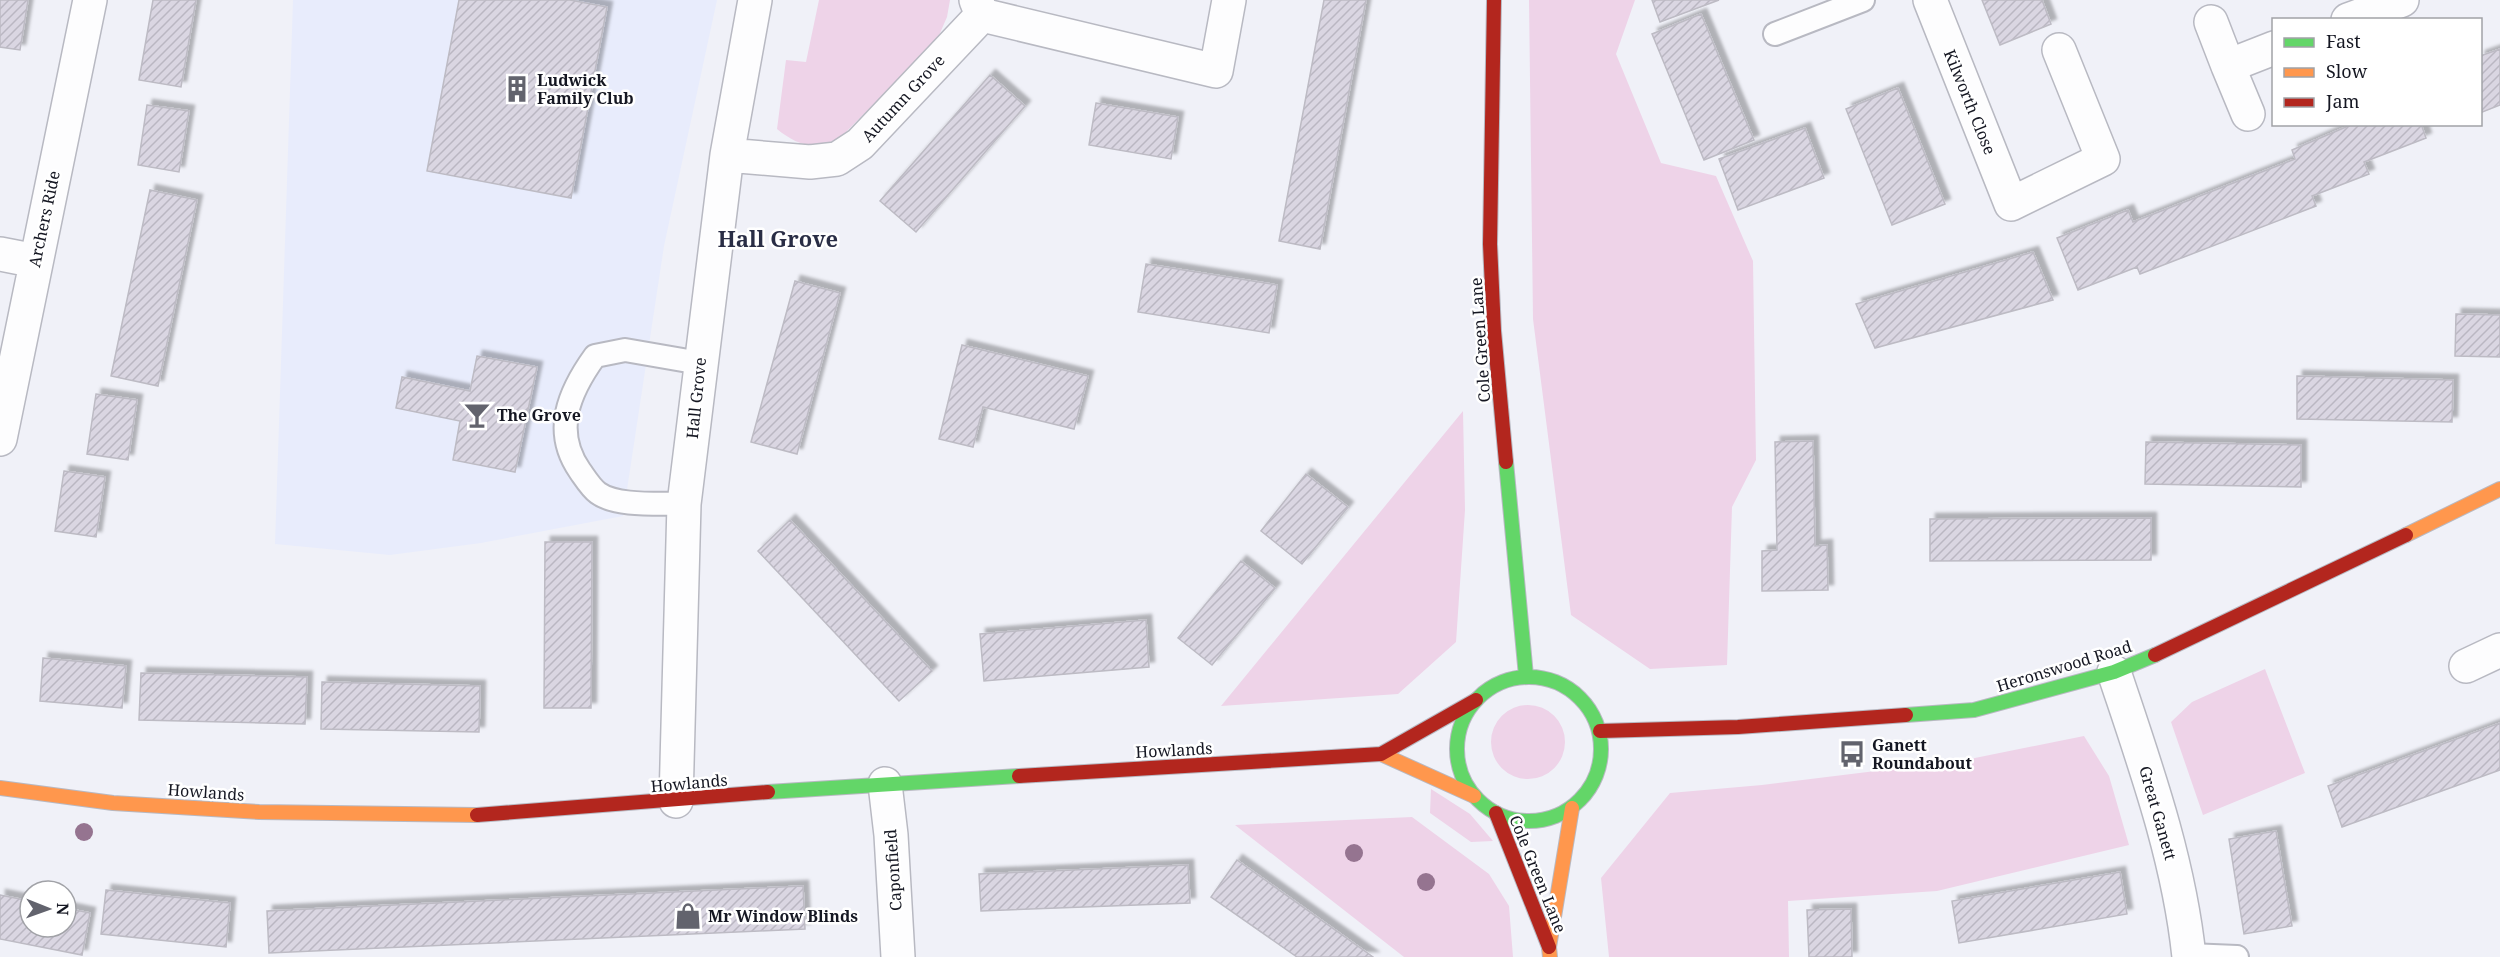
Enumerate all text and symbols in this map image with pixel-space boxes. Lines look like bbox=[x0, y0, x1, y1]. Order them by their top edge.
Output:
legend bbox=[2272, 18, 2482, 126]
text: Fast bbox=[2326, 29, 2361, 53]
street label: Kilworth Close bbox=[1939, 46, 2001, 158]
street label: Autumn Grove bbox=[857, 49, 949, 147]
text: Slow bbox=[2326, 59, 2368, 83]
place label: Ludwick Family Club bbox=[537, 69, 634, 109]
building icon: Ludwick Family Club bbox=[502, 74, 532, 104]
text: Jam bbox=[2325, 89, 2360, 113]
street label: Archers Ride bbox=[23, 169, 65, 269]
district label: Hall Grove bbox=[718, 223, 838, 253]
street label: Cole Green Lane bbox=[1465, 277, 1495, 403]
street label: Hall Grove bbox=[681, 356, 711, 440]
bar icon: The Grove bbox=[462, 400, 492, 430]
place label: The Grove bbox=[497, 404, 581, 426]
street label: Heronswood Road bbox=[1994, 635, 2134, 697]
place label: Ganett Roundabout bbox=[1872, 734, 1972, 774]
street label: Howlands bbox=[1135, 737, 1213, 763]
bus stop icon: Ganett Roundabout bbox=[1837, 739, 1867, 769]
street label: Great Ganett bbox=[2134, 763, 2182, 863]
street label: Howlands bbox=[650, 769, 728, 797]
street label: Howlands bbox=[167, 778, 245, 806]
street label: Cole Green Lane bbox=[1504, 812, 1572, 936]
street label: Caponfield bbox=[879, 828, 907, 912]
north arrow bbox=[18, 879, 78, 939]
shop icon: Mr Window Blinds bbox=[673, 901, 703, 931]
text: N bbox=[52, 903, 74, 916]
place label: Mr Window Blinds bbox=[708, 905, 858, 927]

